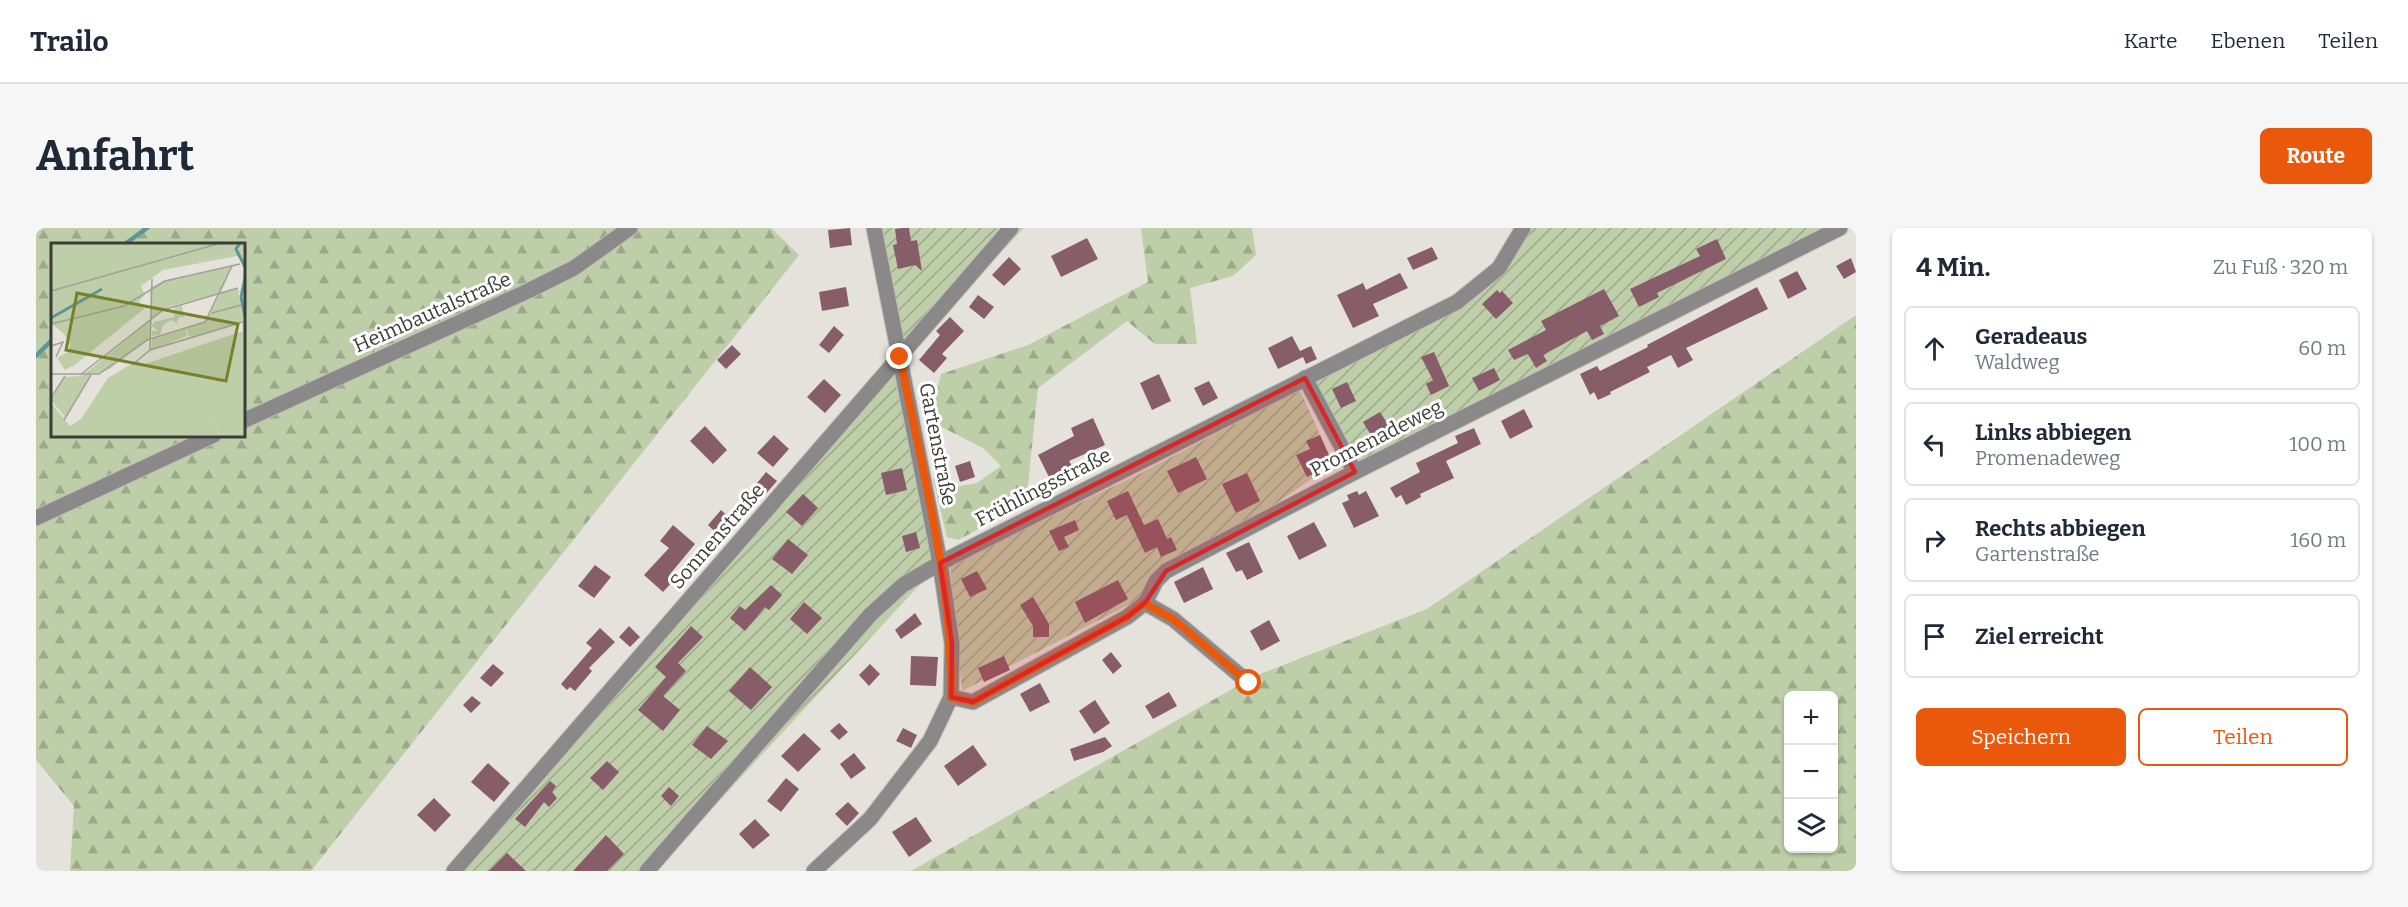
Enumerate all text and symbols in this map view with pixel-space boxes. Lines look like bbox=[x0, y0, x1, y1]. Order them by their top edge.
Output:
text: Trailo bbox=[30, 25, 109, 58]
text: Karte bbox=[2124, 28, 2177, 54]
text: Ebenen bbox=[2210, 28, 2285, 54]
text: Teilen bbox=[2318, 28, 2378, 54]
button: Route bbox=[2260, 128, 2372, 184]
text: Anfahrt bbox=[36, 131, 194, 181]
inset map bbox=[51, 243, 244, 436]
text: 4 Min. bbox=[1916, 252, 1991, 283]
text: Zu Fuß · 320 m bbox=[2213, 255, 2348, 279]
street label: Heimbautalstraße bbox=[349, 266, 515, 358]
text: Geradeaus bbox=[1975, 323, 2087, 350]
icon: ahead bbox=[1918, 332, 1951, 365]
text: 60 m bbox=[2298, 336, 2346, 360]
route end bbox=[886, 343, 912, 369]
text: Waldweg bbox=[1975, 350, 2060, 374]
street label: Gartenstraße bbox=[914, 381, 962, 507]
street label: Promenadeweg bbox=[1306, 394, 1446, 482]
text: Links abbiegen bbox=[1975, 419, 2132, 446]
icon: left bbox=[1918, 428, 1951, 461]
text: 100 m bbox=[2289, 432, 2346, 456]
street label: Frühlingsstraße bbox=[971, 442, 1115, 532]
text: Promenadeweg bbox=[1975, 446, 2120, 470]
street label: Sonnenstraße bbox=[665, 478, 769, 594]
text: Rechts abbiegen bbox=[1975, 515, 2146, 542]
icon: right bbox=[1918, 524, 1951, 557]
text: 160 m bbox=[2290, 528, 2346, 552]
text: Gartenstraße bbox=[1975, 542, 2100, 566]
icon: arrive bbox=[1918, 620, 1951, 653]
text: Ziel erreicht bbox=[1975, 623, 2104, 650]
route start bbox=[1235, 669, 1261, 695]
map controls bbox=[1784, 691, 1838, 853]
button: + bbox=[1784, 691, 1838, 745]
button: Speichern bbox=[1916, 708, 2126, 766]
button: Teilen bbox=[2138, 708, 2348, 766]
button: − bbox=[1784, 745, 1838, 799]
button: layers bbox=[1784, 799, 1838, 853]

